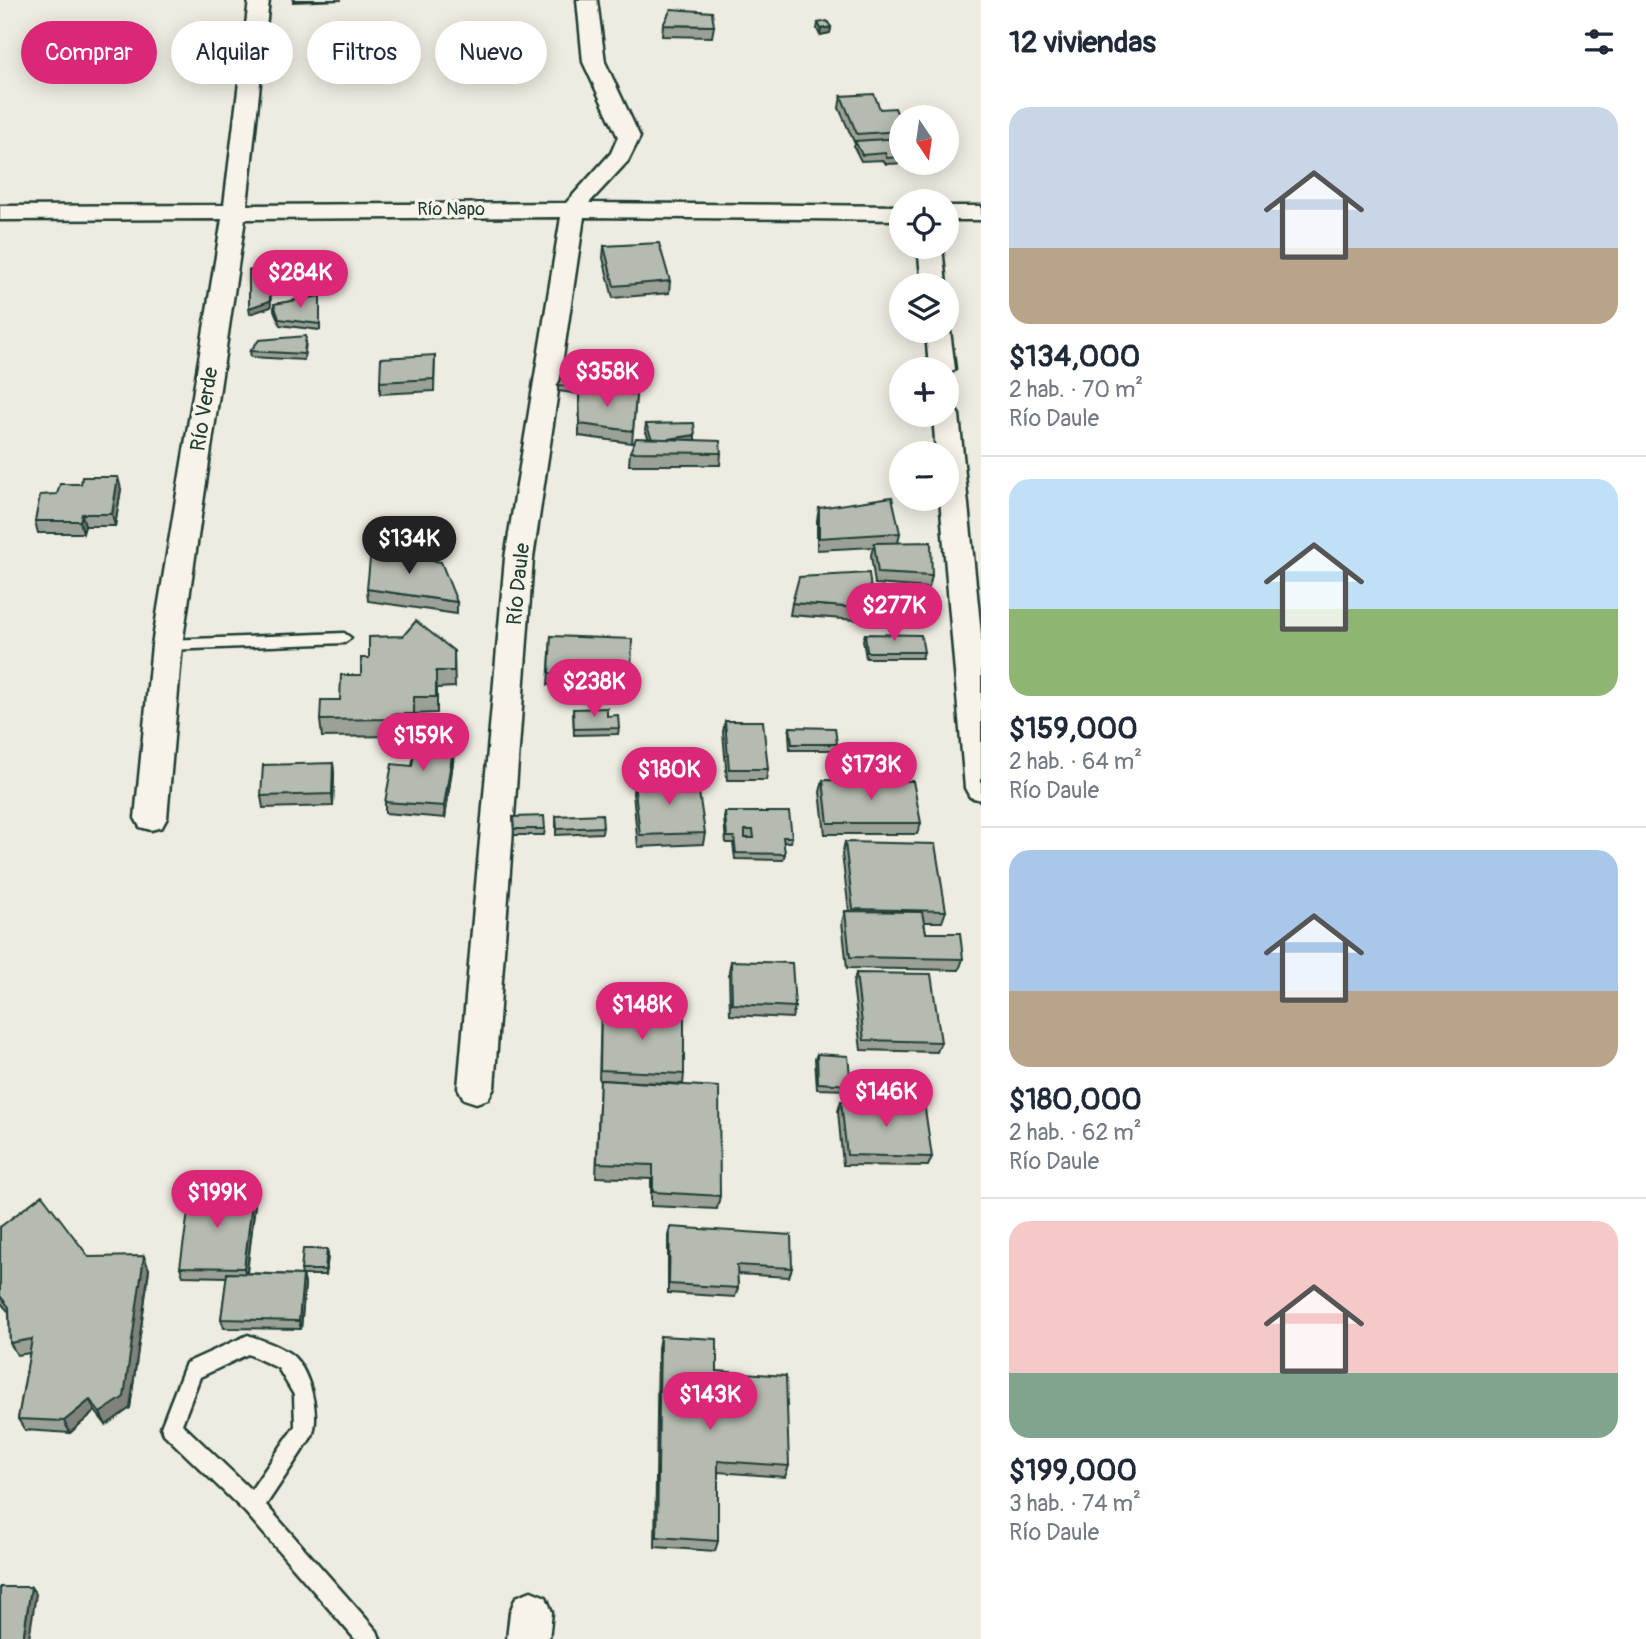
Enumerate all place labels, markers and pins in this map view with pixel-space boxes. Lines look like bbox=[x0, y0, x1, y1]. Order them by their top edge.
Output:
pin: $284K bbox=[251, 250, 349, 310]
pin: $358K bbox=[558, 350, 656, 409]
pin: $134K bbox=[360, 516, 458, 576]
pin: $277K bbox=[845, 584, 943, 643]
pin: $238K bbox=[545, 660, 643, 719]
pin: $159K bbox=[374, 714, 472, 773]
pin: $173K bbox=[822, 742, 920, 802]
pin: $180K bbox=[620, 748, 718, 807]
pin: $148K bbox=[593, 982, 691, 1042]
pin: $146K bbox=[837, 1070, 935, 1129]
pin: $199K bbox=[168, 1170, 266, 1230]
pin: $143K bbox=[661, 1372, 759, 1432]

